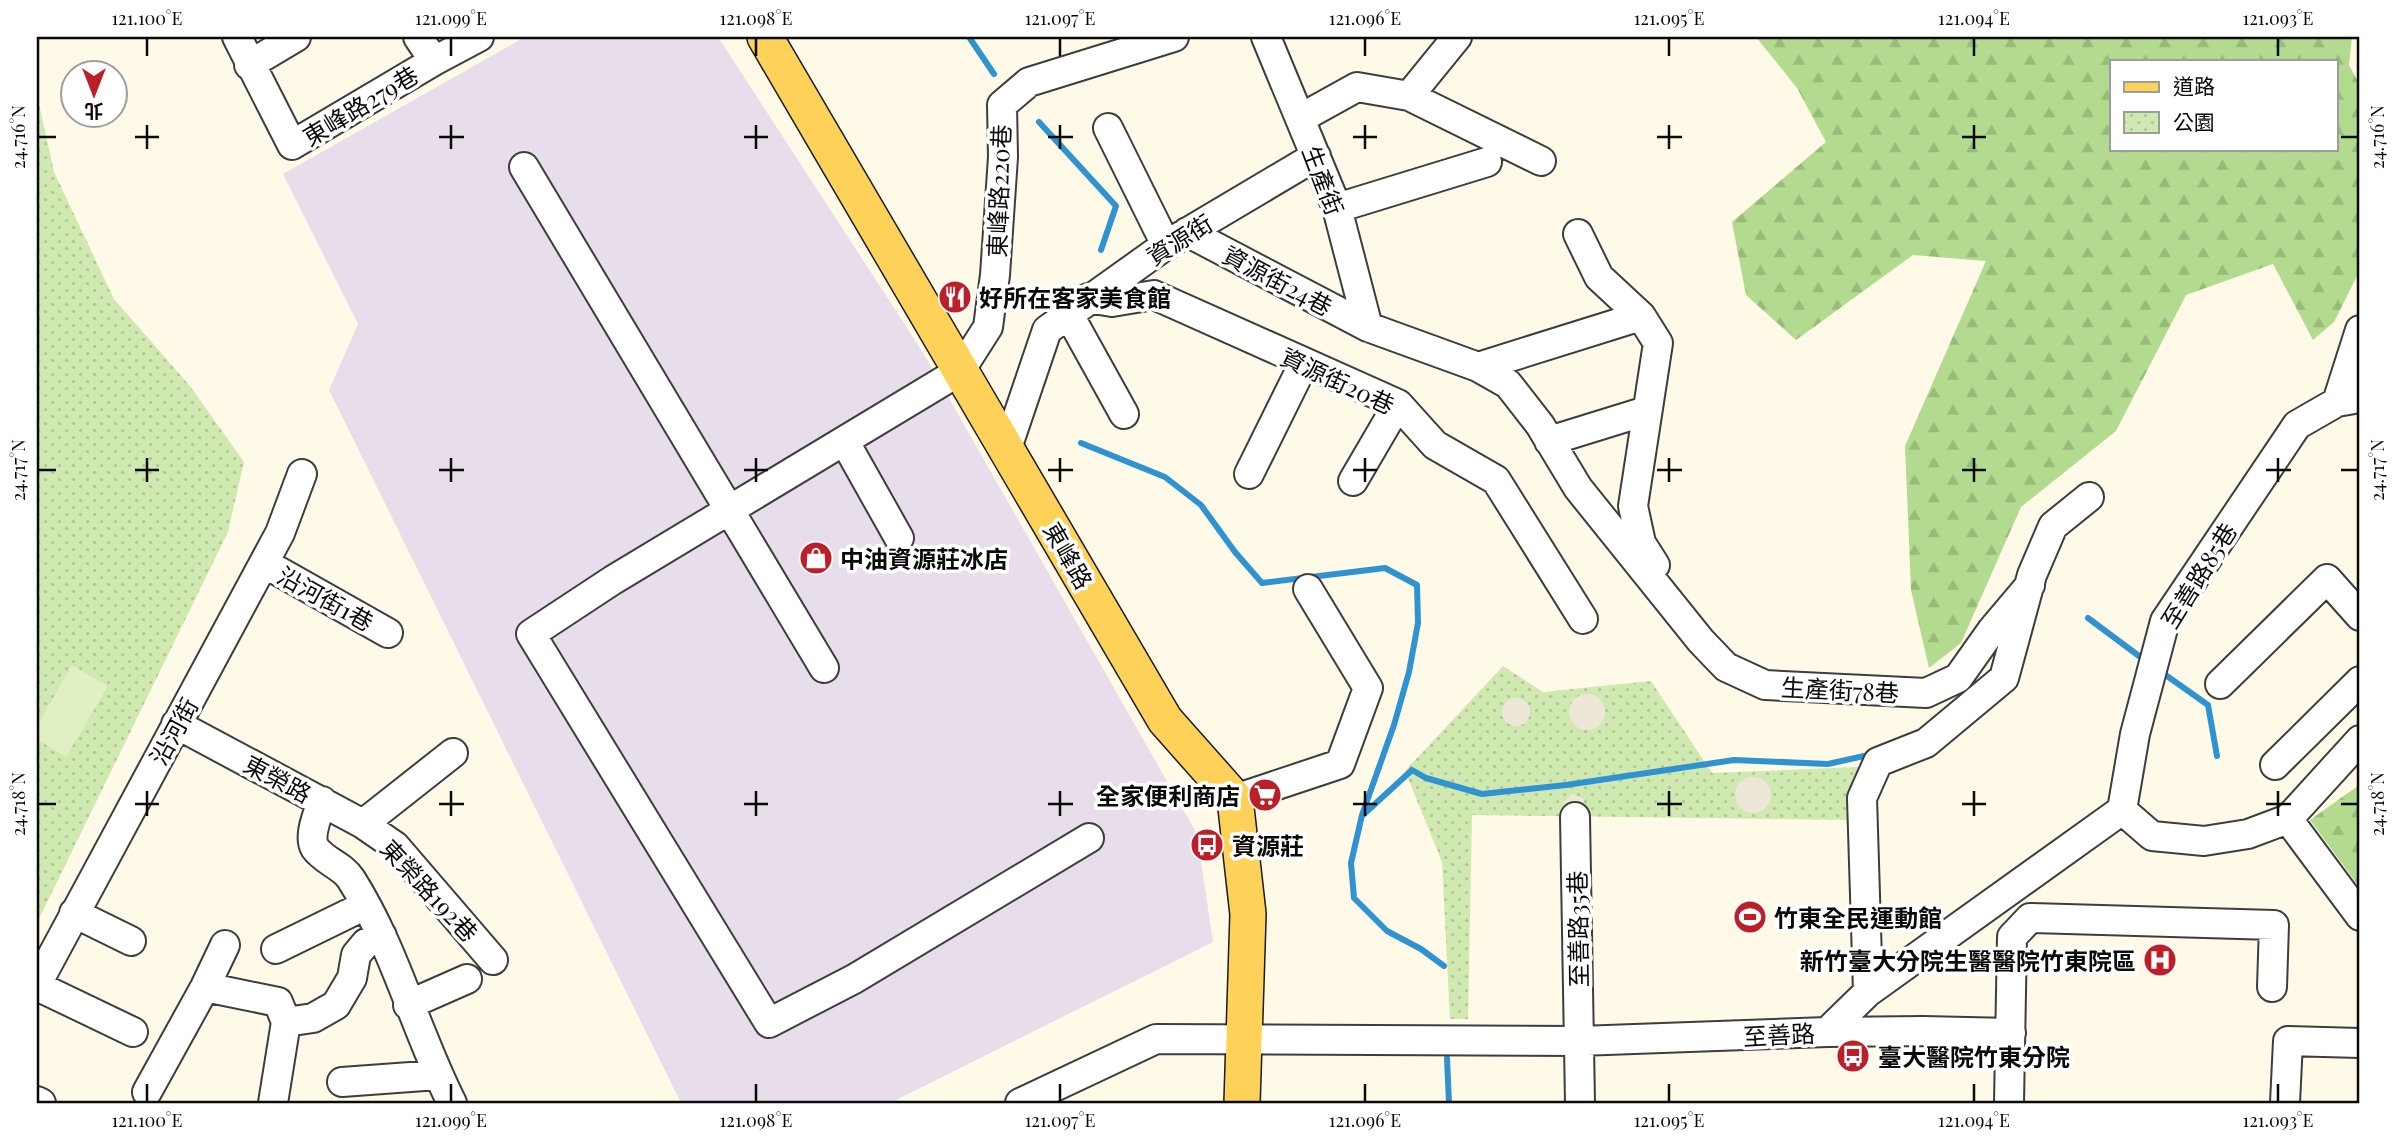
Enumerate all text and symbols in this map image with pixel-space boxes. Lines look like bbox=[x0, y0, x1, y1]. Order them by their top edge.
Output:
text: 121.100°E bbox=[111, 6, 183, 30]
text: 121.099°E bbox=[415, 6, 487, 30]
text: 121.098°E bbox=[720, 6, 792, 30]
text: 121.097°E bbox=[1025, 6, 1095, 30]
text: 121.096°E bbox=[1329, 6, 1401, 30]
text: 121.095°E bbox=[1634, 6, 1704, 30]
text: 121.094°E bbox=[1938, 6, 2010, 30]
text: 121.093°E bbox=[2242, 6, 2314, 30]
street label: 東峰路279巷 bbox=[296, 58, 424, 152]
north arrow bbox=[60, 60, 130, 130]
legend bbox=[2110, 60, 2338, 150]
text: 道路 bbox=[2173, 71, 2215, 99]
text: 北 bbox=[84, 99, 104, 125]
text: 24.716°N bbox=[6, 105, 30, 169]
text: 24.716°N bbox=[2365, 105, 2389, 169]
text: 公園 bbox=[2173, 107, 2215, 135]
street label: 東峰路220巷 bbox=[980, 124, 1016, 258]
street label: 生產街 bbox=[1296, 141, 1352, 219]
street label: 資源街 bbox=[1140, 206, 1218, 272]
street label: 資源街24巷 bbox=[1218, 238, 1338, 322]
restaurant icon: 好所在客家美食館 bbox=[936, 278, 974, 316]
place label: 好所在客家美食館 bbox=[979, 281, 1171, 313]
street label: 資源街20巷 bbox=[1276, 340, 1400, 420]
text: 24.717°N bbox=[6, 439, 30, 501]
text: 24.717°N bbox=[2365, 439, 2389, 501]
street label: 東峰路 bbox=[1037, 516, 1101, 594]
street label: 至善路85巷 bbox=[2153, 516, 2243, 634]
shop icon: 中油資源莊冰店 bbox=[797, 539, 835, 577]
place label: 中油資源莊冰店 bbox=[840, 542, 1008, 574]
street label: 沿河街1巷 bbox=[272, 559, 380, 637]
street label: 生產街78巷 bbox=[1780, 670, 1900, 708]
street label: 沿河街 bbox=[142, 692, 204, 770]
street label: 東榮路 bbox=[239, 747, 317, 809]
text: 24.718°N bbox=[6, 772, 30, 836]
text: 24.718°N bbox=[2365, 772, 2389, 836]
supermarket icon: 全家便利商店 bbox=[1246, 776, 1284, 814]
place label: 全家便利商店 bbox=[1096, 779, 1240, 811]
bus stop icon: 資源莊 bbox=[1188, 826, 1226, 864]
place label: 資源莊 bbox=[1232, 829, 1304, 861]
street label: 東榮路192巷 bbox=[374, 832, 486, 948]
street label: 至善路35巷 bbox=[1560, 870, 1594, 988]
sports icon: 竹東全民運動館 bbox=[1731, 898, 1769, 936]
place label: 竹東全民運動館 bbox=[1774, 901, 1942, 933]
hospital icon: 新竹臺大分院生醫醫院竹東院區 bbox=[2141, 941, 2179, 979]
place label: 新竹臺大分院生醫醫院竹東院區 bbox=[1800, 944, 2136, 976]
street label: 至善路 bbox=[1742, 1016, 1816, 1052]
bus stop icon: 臺大醫院竹東分院 bbox=[1834, 1037, 1872, 1075]
place label: 臺大醫院竹東分院 bbox=[1878, 1040, 2070, 1072]
text: 121.100°E bbox=[111, 1108, 183, 1132]
text: 121.099°E bbox=[415, 1108, 487, 1132]
text: 121.098°E bbox=[720, 1108, 792, 1132]
text: 121.097°E bbox=[1025, 1108, 1095, 1132]
text: 121.096°E bbox=[1329, 1108, 1401, 1132]
text: 121.095°E bbox=[1634, 1108, 1704, 1132]
text: 121.094°E bbox=[1938, 1108, 2010, 1132]
text: 121.093°E bbox=[2242, 1108, 2314, 1132]

